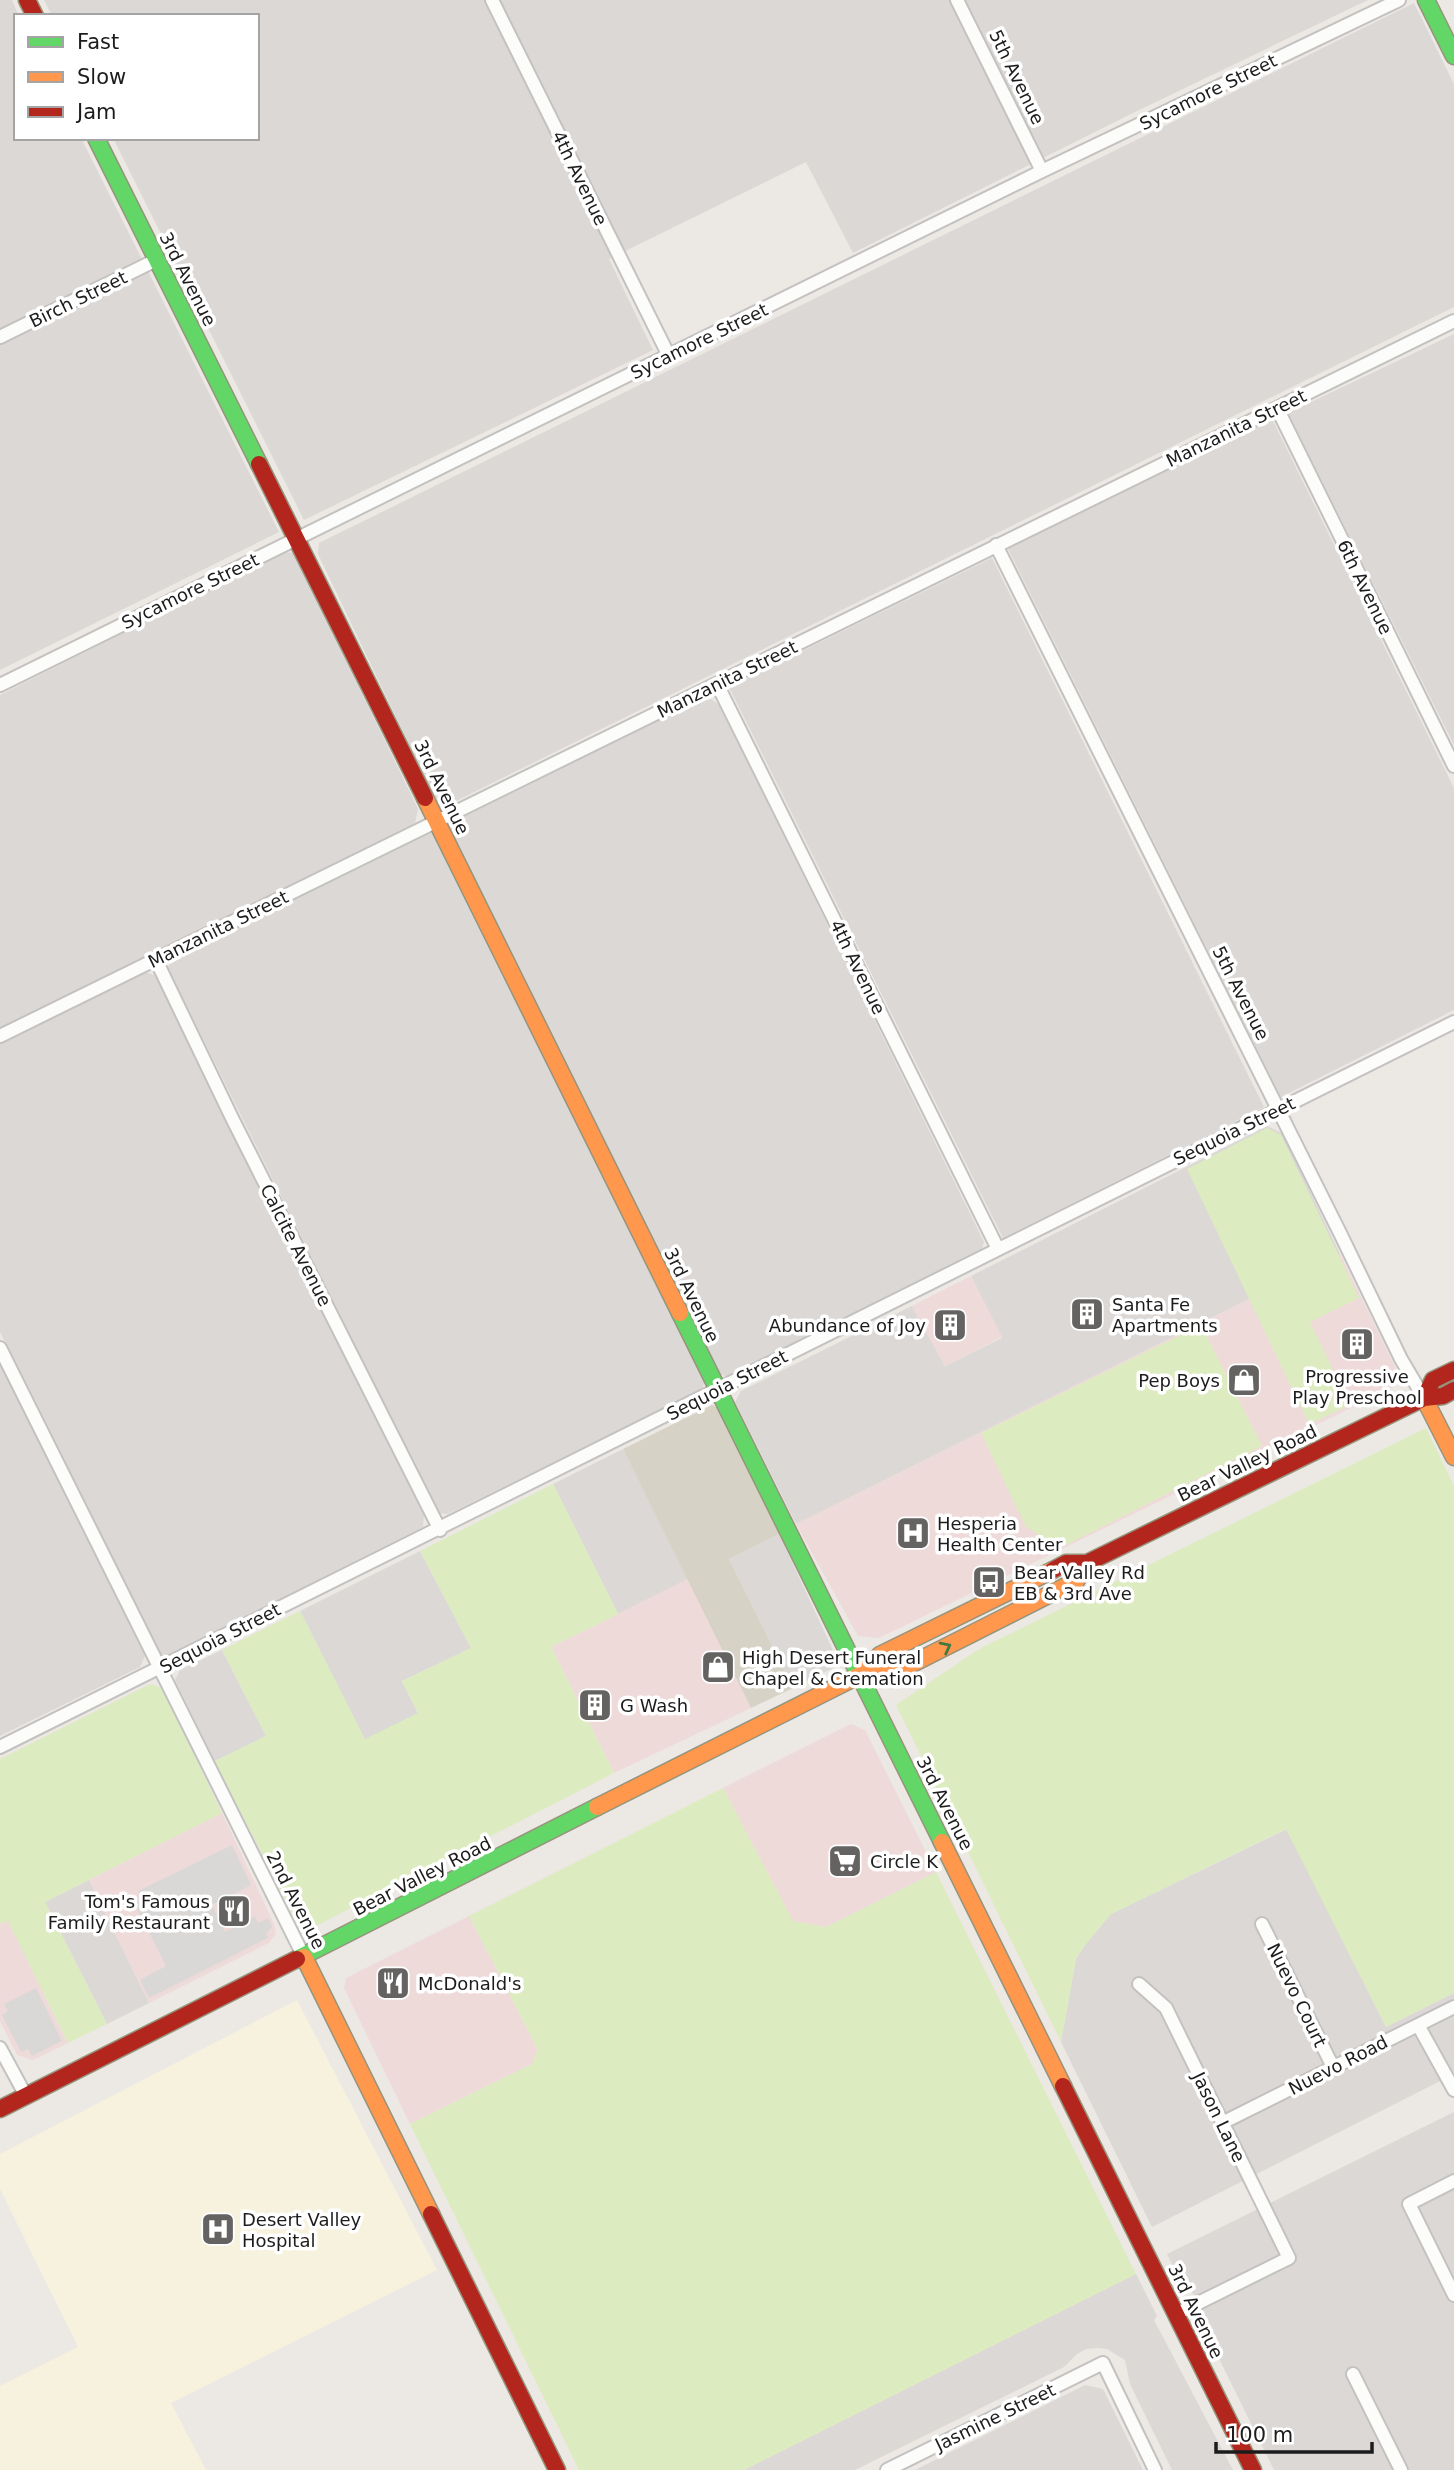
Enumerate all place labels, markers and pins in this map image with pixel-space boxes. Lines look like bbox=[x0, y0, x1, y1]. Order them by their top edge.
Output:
place label: Santa Fe Apartments bbox=[1112, 1294, 1218, 1336]
building icon: Santa Fe Apartments bbox=[1068, 1295, 1106, 1333]
building icon: Abundance of Joy bbox=[931, 1306, 969, 1344]
place label: Abundance of Joy bbox=[769, 1315, 926, 1336]
building icon: Progressive Play Preschool bbox=[1338, 1325, 1376, 1363]
shop icon: Pep Boys bbox=[1225, 1361, 1263, 1399]
place label: Progressive Play Preschool bbox=[1292, 1366, 1422, 1408]
place label: Pep Boys bbox=[1138, 1370, 1220, 1391]
place label: Hesperia Health Center bbox=[937, 1513, 1063, 1555]
hospital icon: Hesperia Health Center bbox=[894, 1514, 932, 1552]
place label: Bear Valley Rd EB & 3rd Ave bbox=[1014, 1562, 1145, 1604]
bus stop icon: Bear Valley Rd EB & 3rd Ave bbox=[970, 1563, 1008, 1601]
place label: High Desert Funeral Chapel & Cremation bbox=[742, 1647, 924, 1689]
shop icon: High Desert Funeral Chapel & Cremation bbox=[699, 1648, 737, 1686]
building icon: G Wash bbox=[576, 1686, 614, 1724]
place label: G Wash bbox=[620, 1695, 688, 1716]
supermarket icon: Circle K bbox=[826, 1842, 864, 1880]
place label: Circle K bbox=[870, 1851, 939, 1872]
place label: Tom's Famous Family Restaurant bbox=[48, 1891, 210, 1933]
restaurant icon: Tom's Famous Family Restaurant bbox=[215, 1892, 253, 1930]
restaurant icon: McDonald's bbox=[374, 1964, 412, 2002]
place label: McDonald's bbox=[418, 1973, 522, 1994]
place label: Desert Valley Hospital bbox=[242, 2209, 362, 2251]
hospital icon: Desert Valley Hospital bbox=[199, 2210, 237, 2248]

